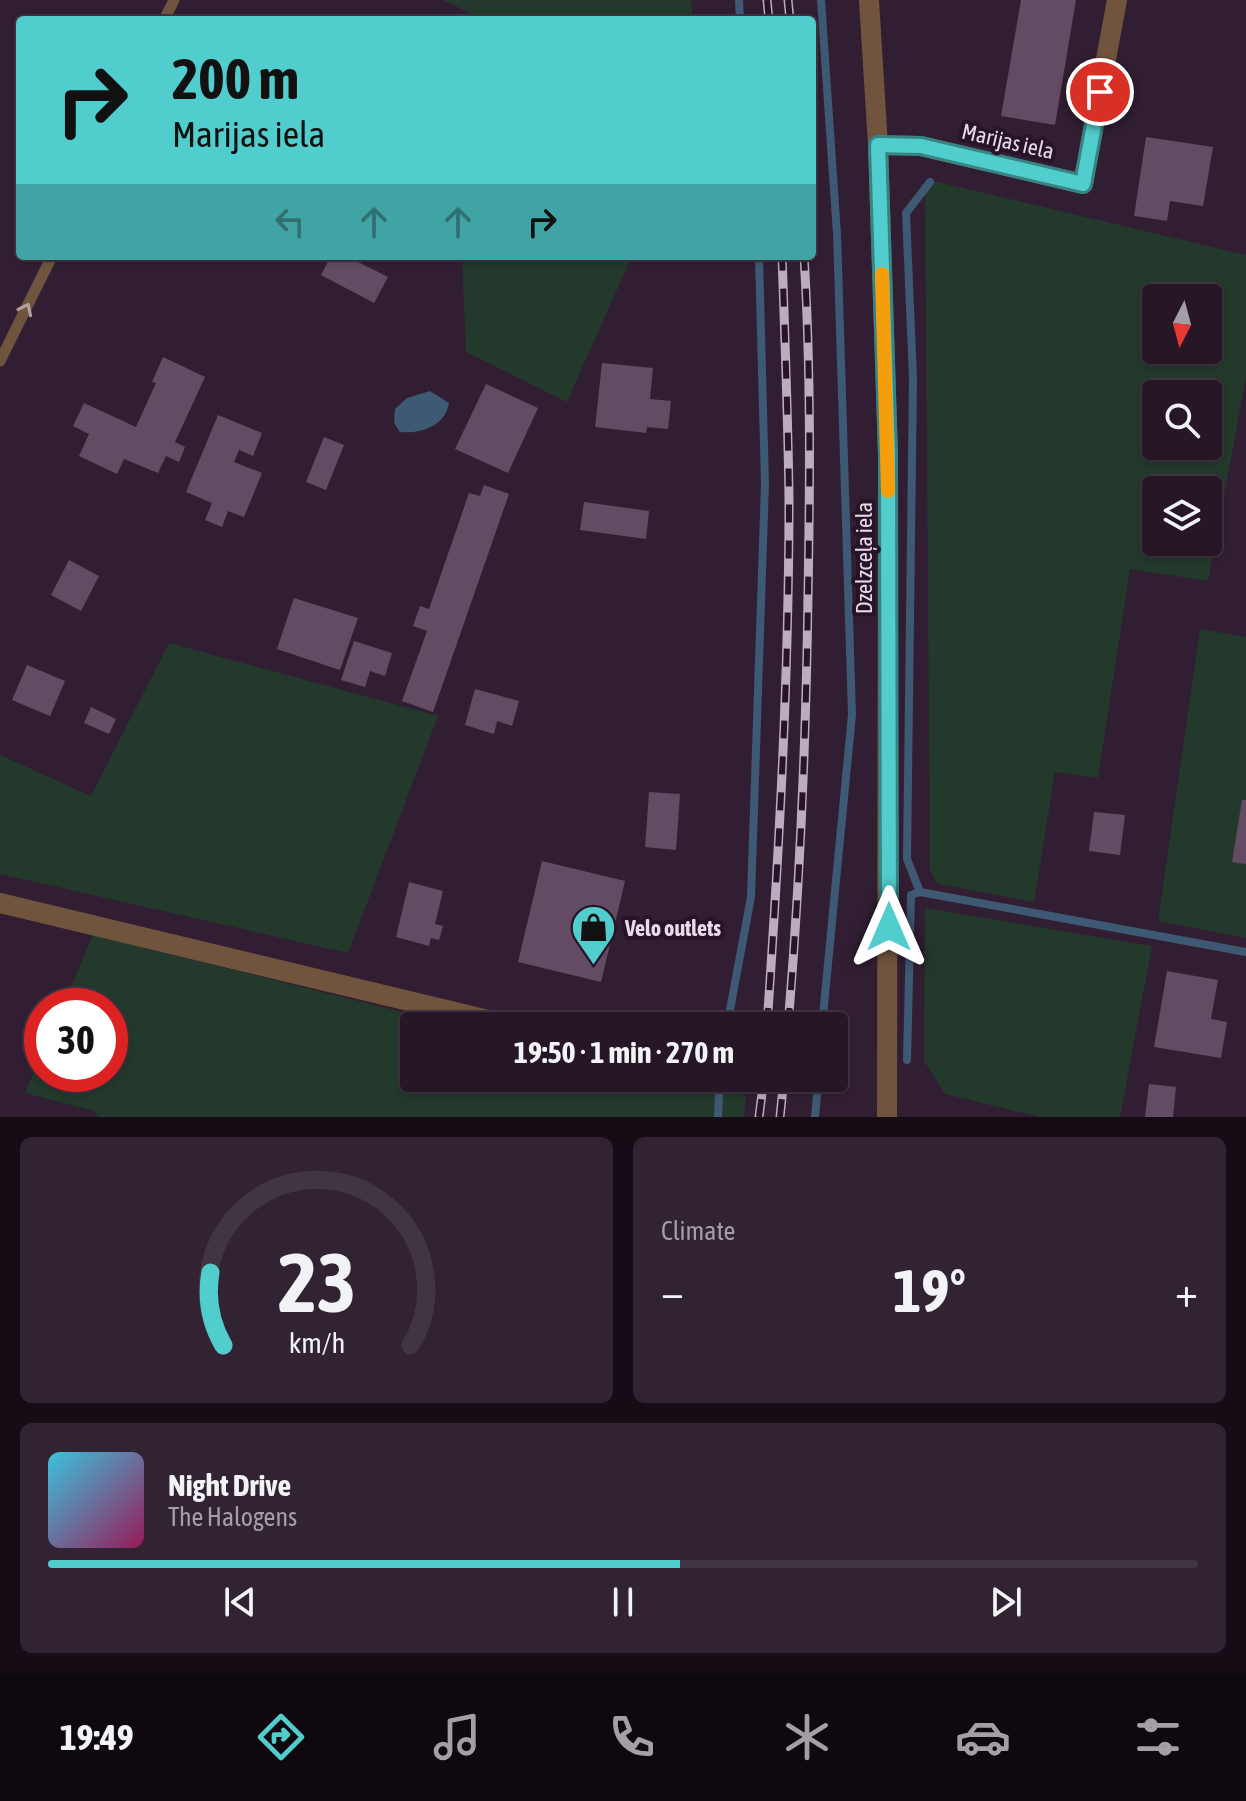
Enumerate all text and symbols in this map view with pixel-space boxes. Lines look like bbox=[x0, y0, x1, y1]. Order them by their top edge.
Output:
text: 200 m bbox=[172, 47, 299, 111]
icon: right bbox=[40, 48, 144, 152]
pin bbox=[1066, 58, 1134, 126]
icon: arrive bbox=[1078, 70, 1122, 114]
text: Marijas iela bbox=[172, 113, 325, 155]
street label: Marijas iela bbox=[959, 118, 1057, 164]
icon: left bbox=[268, 200, 312, 244]
icon: ahead bbox=[352, 200, 396, 244]
icon: ahead bbox=[436, 200, 480, 244]
icon: right bbox=[520, 200, 564, 244]
north arrow bbox=[1142, 284, 1222, 364]
map controls bbox=[1142, 284, 1222, 556]
one-way arrow bbox=[16, 302, 32, 317]
button: search bbox=[1142, 380, 1222, 460]
button: layers bbox=[1142, 476, 1222, 556]
street label: Dzelzceļa iela bbox=[851, 502, 877, 614]
position arrow bbox=[847, 885, 931, 969]
shop icon: Velo outlets bbox=[570, 904, 618, 967]
place label: Velo outlets bbox=[624, 915, 721, 941]
speed limit sign: 30 bbox=[24, 988, 128, 1092]
text: 19:50 · 1 min · 270 m bbox=[514, 1035, 734, 1069]
text: Climate bbox=[661, 1216, 735, 1246]
text: 23 bbox=[277, 1234, 356, 1330]
text: 19° bbox=[893, 1256, 966, 1325]
text: − bbox=[661, 1266, 684, 1316]
text: + bbox=[1175, 1266, 1198, 1316]
text: km/h bbox=[288, 1326, 345, 1359]
text: Night Drive bbox=[168, 1468, 291, 1502]
text: The Halogens bbox=[168, 1502, 297, 1532]
icon: previous bbox=[218, 1580, 262, 1624]
icon: pause bbox=[601, 1580, 645, 1624]
icon: next bbox=[984, 1580, 1028, 1624]
icon: directions bbox=[253, 1709, 309, 1765]
icon: music bbox=[429, 1709, 485, 1765]
icon: phone bbox=[604, 1709, 660, 1765]
icon: climate bbox=[779, 1709, 835, 1765]
icon: car bbox=[955, 1709, 1011, 1765]
icon: filters bbox=[1130, 1709, 1186, 1765]
text: 19:49 bbox=[60, 1716, 134, 1758]

